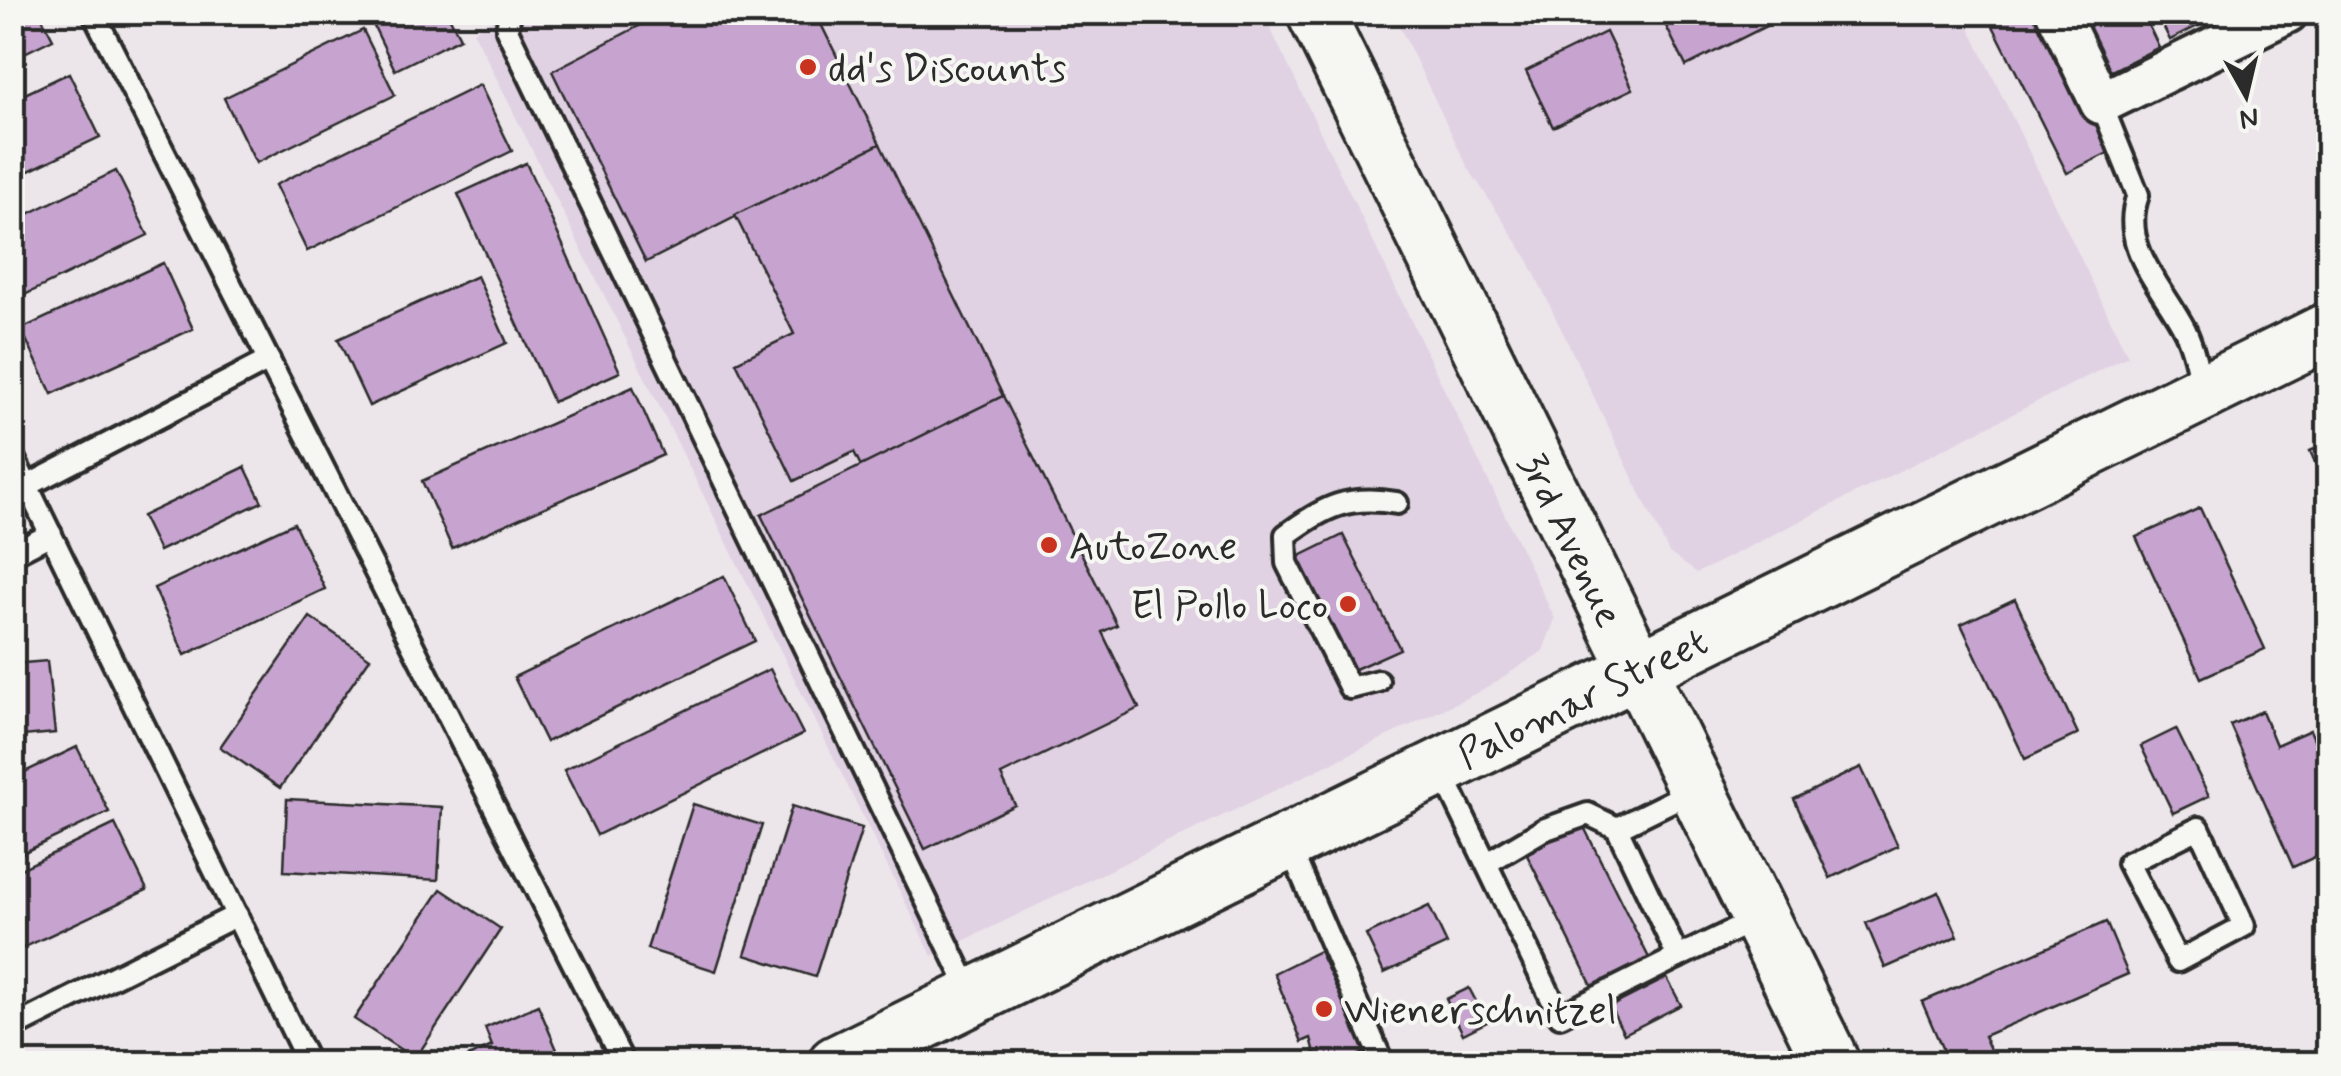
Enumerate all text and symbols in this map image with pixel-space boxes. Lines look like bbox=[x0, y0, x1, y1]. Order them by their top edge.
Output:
place label: dd's Discounts bbox=[828, 44, 1066, 96]
north arrow bbox=[2196, 45, 2296, 145]
marker: dd's Discounts bbox=[797, 56, 819, 78]
text: N bbox=[2237, 98, 2261, 137]
street label: 3rd Avenue bbox=[1505, 444, 1634, 636]
place label: AutoZone bbox=[1069, 522, 1237, 574]
marker: AutoZone bbox=[1038, 534, 1060, 556]
place label: El Pollo Loco bbox=[1131, 581, 1328, 633]
marker: El Pollo Loco bbox=[1337, 593, 1359, 615]
street label: Palomar Street bbox=[1450, 617, 1717, 783]
place label: Wienerschnitzel bbox=[1344, 986, 1617, 1038]
marker: Wienerschnitzel bbox=[1313, 998, 1335, 1020]

